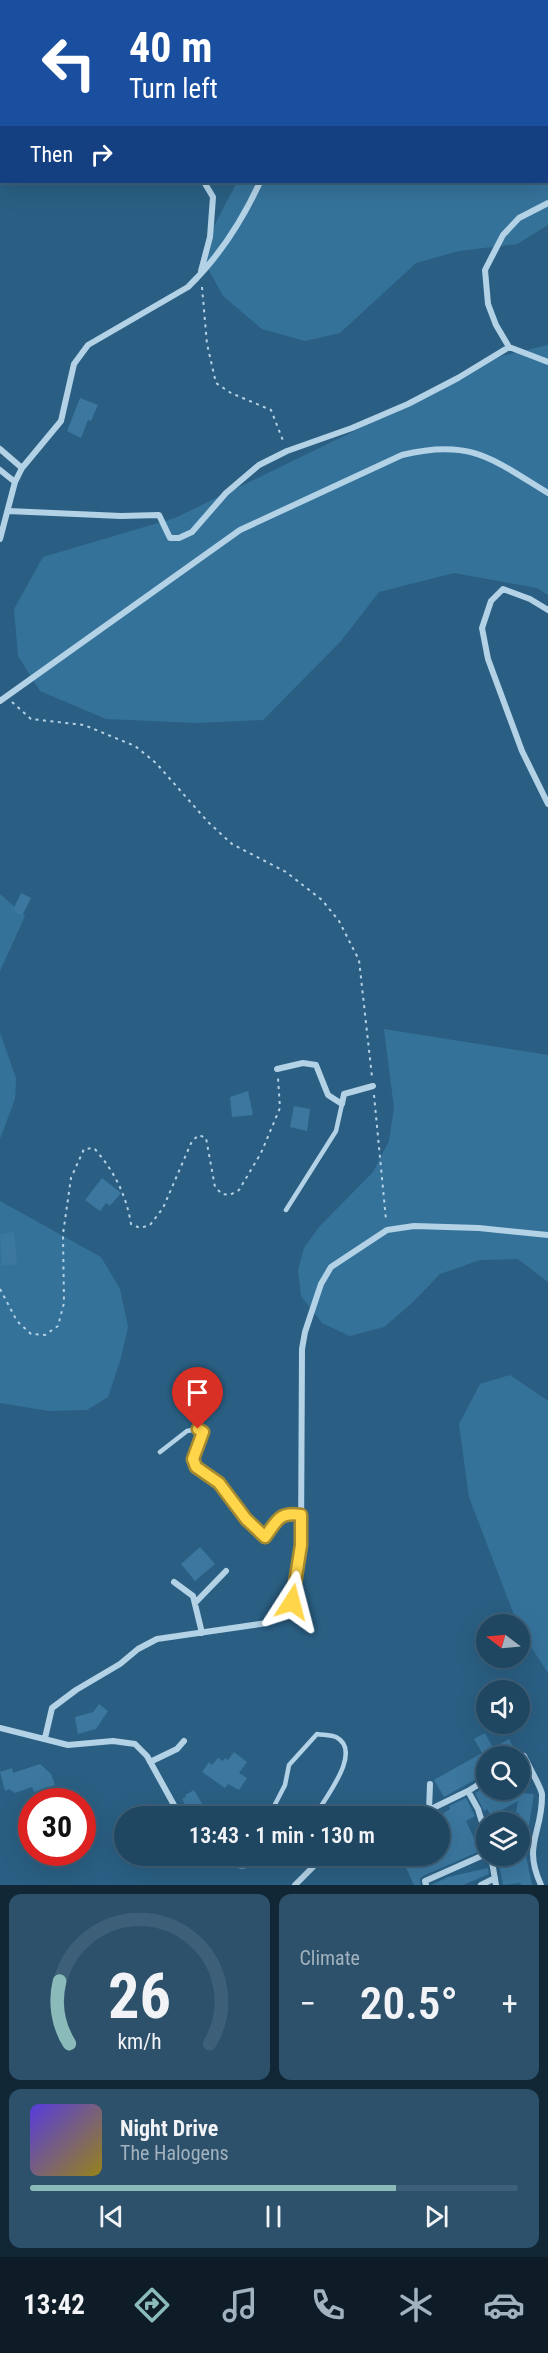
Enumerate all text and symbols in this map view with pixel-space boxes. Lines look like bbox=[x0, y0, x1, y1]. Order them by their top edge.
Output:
text: 40 m bbox=[129, 23, 212, 72]
icon: left bbox=[30, 24, 108, 102]
text: Turn left bbox=[129, 73, 218, 105]
icon: right bbox=[85, 138, 118, 171]
text: Then bbox=[30, 142, 73, 167]
pin bbox=[172, 1367, 223, 1429]
icon: arrive bbox=[181, 1376, 214, 1409]
position arrow bbox=[260, 1570, 324, 1634]
north arrow bbox=[476, 1614, 530, 1668]
map controls bbox=[476, 1614, 530, 1866]
button: sound bbox=[476, 1680, 530, 1734]
button: search bbox=[476, 1746, 530, 1800]
speed limit sign: 30 bbox=[18, 1788, 96, 1866]
button: layers bbox=[476, 1812, 530, 1866]
text: 13:43 · 1 min · 130 m bbox=[189, 1823, 375, 1848]
text: Climate bbox=[300, 1946, 360, 1970]
text: 26 bbox=[108, 1960, 171, 2033]
text: 20.5° bbox=[360, 1977, 458, 2030]
text: − bbox=[300, 1984, 316, 2023]
text: + bbox=[502, 1984, 518, 2023]
text: km/h bbox=[117, 2029, 161, 2054]
text: Night Drive bbox=[120, 2116, 218, 2141]
text: The Halogens bbox=[120, 2141, 229, 2165]
icon: previous bbox=[95, 2200, 128, 2233]
icon: pause bbox=[257, 2200, 290, 2233]
icon: next bbox=[420, 2200, 453, 2233]
icon: directions bbox=[131, 2284, 173, 2326]
icon: music bbox=[219, 2284, 261, 2326]
icon: phone bbox=[307, 2284, 349, 2326]
icon: climate bbox=[395, 2284, 437, 2326]
icon: car bbox=[483, 2284, 525, 2326]
text: 13:42 bbox=[23, 2289, 85, 2321]

